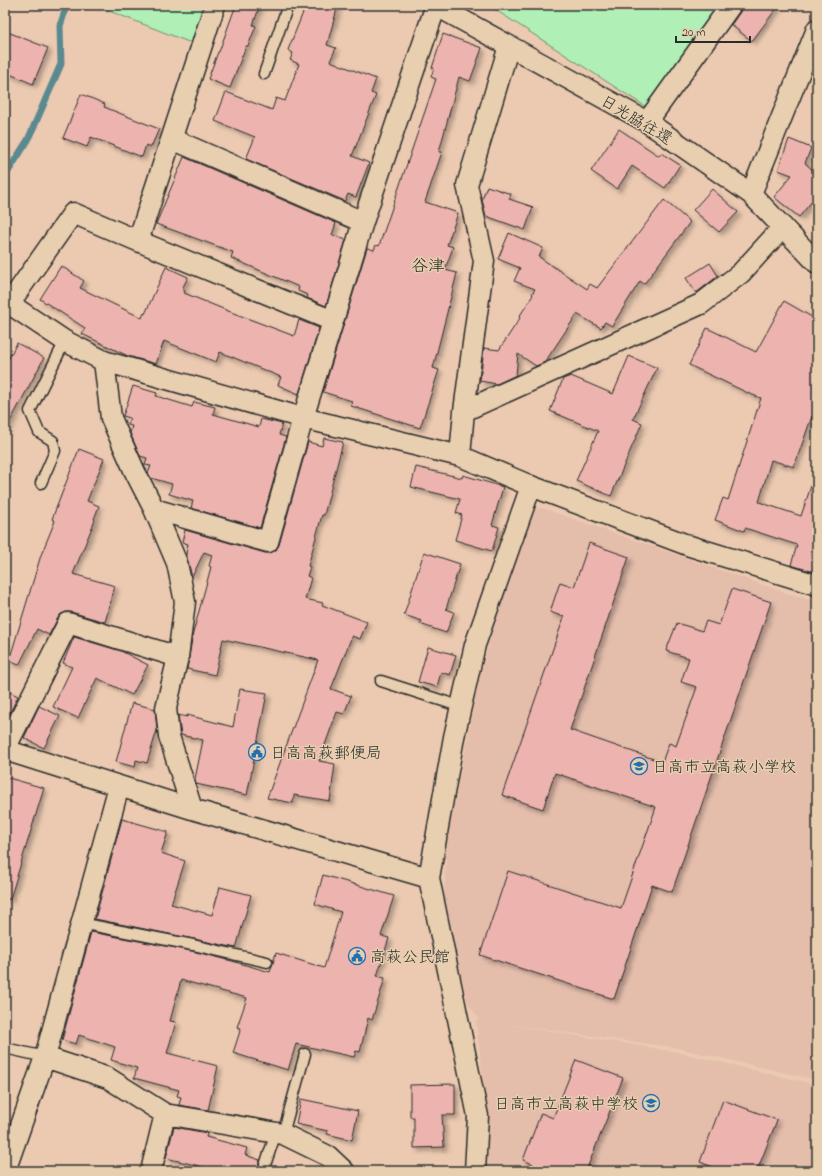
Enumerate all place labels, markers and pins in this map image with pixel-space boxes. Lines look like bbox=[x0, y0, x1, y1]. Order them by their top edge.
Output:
public building icon: 日高高萩郵便局 bbox=[247, 742, 267, 762]
place label: 日高高萩郵便局 bbox=[270, 742, 382, 766]
school or university icon: 日高市立高萩小学校 bbox=[629, 756, 649, 776]
place label: 日高市立高萩小学校 bbox=[652, 756, 796, 780]
public building icon: 高萩公民館 bbox=[347, 946, 367, 966]
place label: 高萩公民館 bbox=[370, 946, 450, 970]
place label: 日高市立高萩中学校 bbox=[494, 1093, 638, 1117]
school or university icon: 日高市立高萩中学校 bbox=[641, 1093, 661, 1113]

